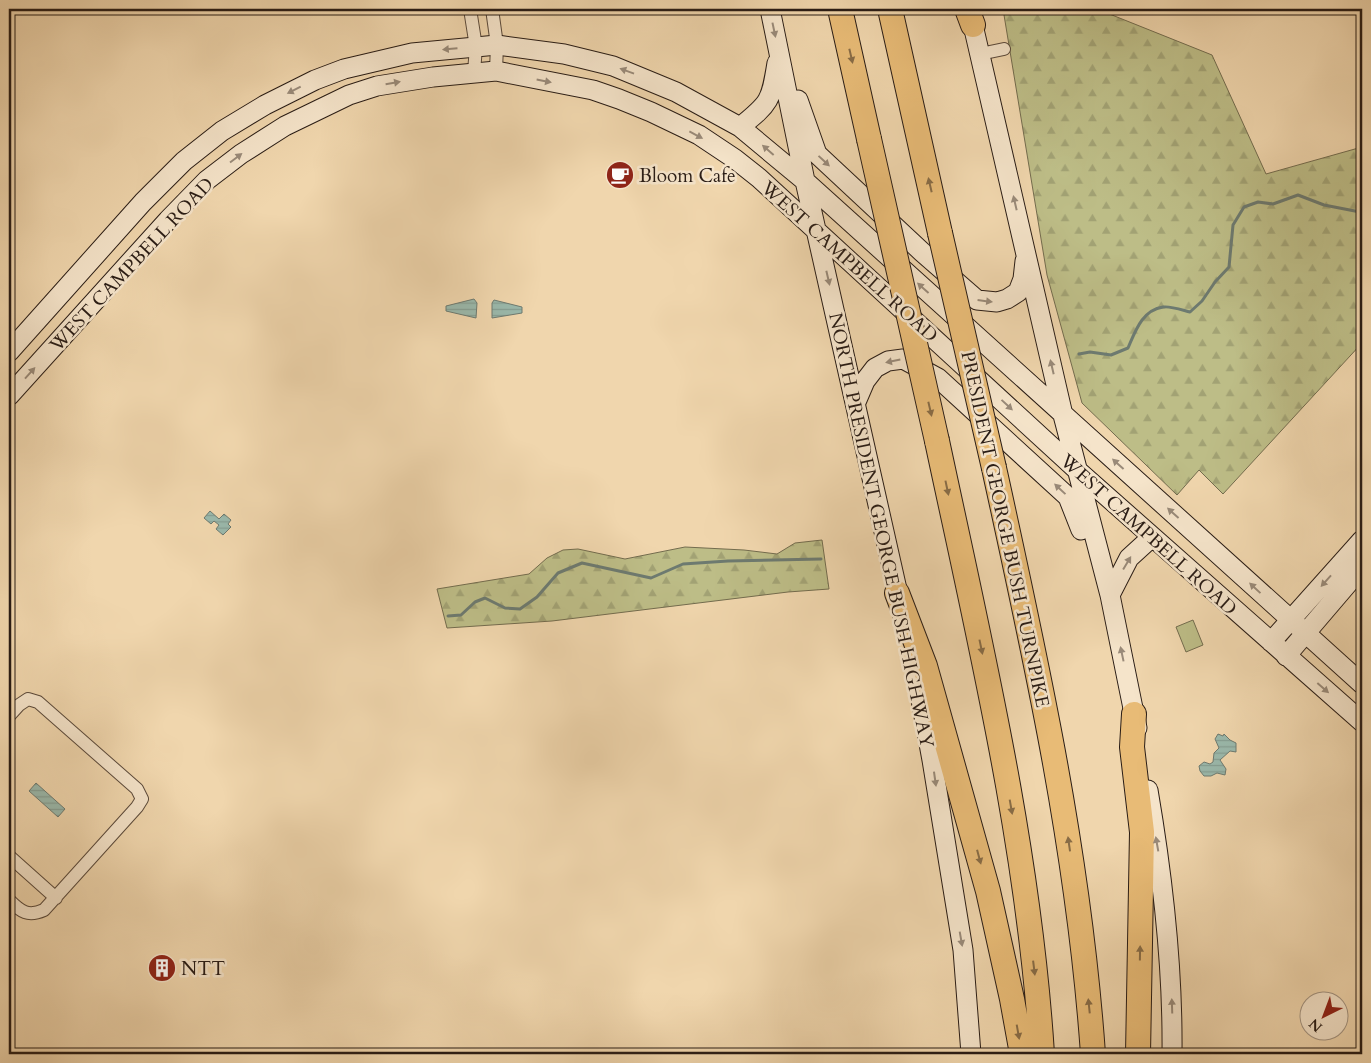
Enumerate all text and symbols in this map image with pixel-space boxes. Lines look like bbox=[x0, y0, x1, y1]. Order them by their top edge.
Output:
one-way arrow bbox=[770, 23, 778, 38]
one-way arrow bbox=[442, 46, 458, 54]
one-way arrow bbox=[847, 49, 855, 65]
one-way arrow bbox=[619, 67, 634, 75]
one-way arrow bbox=[536, 77, 552, 85]
one-way arrow bbox=[385, 79, 401, 87]
one-way arrow bbox=[287, 87, 301, 95]
one-way arrow bbox=[690, 130, 703, 139]
one-way arrow bbox=[762, 144, 775, 155]
one-way arrow bbox=[229, 152, 242, 163]
one-way arrow bbox=[817, 155, 829, 167]
cafe icon: Bloom Cafe bbox=[605, 160, 635, 190]
place label: Bloom Cafe bbox=[639, 163, 736, 189]
street label: WEST CAMPBELL ROAD bbox=[43, 172, 220, 358]
street label: WEST CAMPBELL ROAD bbox=[755, 175, 943, 348]
one-way arrow bbox=[926, 178, 934, 193]
one-way arrow bbox=[1011, 196, 1019, 211]
one-way arrow bbox=[824, 270, 832, 285]
one-way arrow bbox=[917, 282, 929, 294]
one-way arrow bbox=[977, 297, 993, 305]
street label: NORTH PRESIDENT GEORGE BUSH HIGHWAY bbox=[822, 310, 940, 751]
street label: PRESIDENT GEORGE BUSH TURNPIKE bbox=[954, 348, 1056, 710]
one-way arrow bbox=[885, 357, 900, 365]
one-way arrow bbox=[1048, 360, 1056, 375]
one-way arrow bbox=[24, 366, 35, 379]
one-way arrow bbox=[1001, 399, 1013, 411]
one-way arrow bbox=[926, 401, 934, 416]
street label: WEST CAMPBELL ROAD bbox=[1054, 448, 1242, 621]
one-way arrow bbox=[1113, 458, 1125, 470]
one-way arrow bbox=[943, 481, 951, 496]
one-way arrow bbox=[1054, 483, 1066, 495]
one-way arrow bbox=[1167, 507, 1179, 519]
one-way arrow bbox=[1122, 556, 1131, 570]
one-way arrow bbox=[1321, 574, 1332, 587]
one-way arrow bbox=[1249, 582, 1261, 594]
one-way arrow bbox=[977, 640, 985, 655]
one-way arrow bbox=[1118, 646, 1126, 661]
one-way arrow bbox=[1316, 682, 1328, 694]
one-way arrow bbox=[931, 771, 939, 787]
one-way arrow bbox=[1008, 799, 1016, 815]
one-way arrow bbox=[1153, 835, 1161, 851]
one-way arrow bbox=[1065, 836, 1073, 852]
one-way arrow bbox=[975, 849, 983, 864]
one-way arrow bbox=[958, 931, 966, 947]
one-way arrow bbox=[1136, 945, 1144, 961]
building icon: NTT bbox=[147, 953, 177, 983]
place label: NTT bbox=[181, 956, 225, 982]
one-way arrow bbox=[1030, 960, 1038, 976]
north arrow bbox=[1298, 990, 1348, 1040]
one-way arrow bbox=[1085, 997, 1093, 1013]
one-way arrow bbox=[1168, 997, 1176, 1013]
text: N bbox=[1305, 1014, 1327, 1036]
one-way arrow bbox=[1015, 1025, 1023, 1041]

